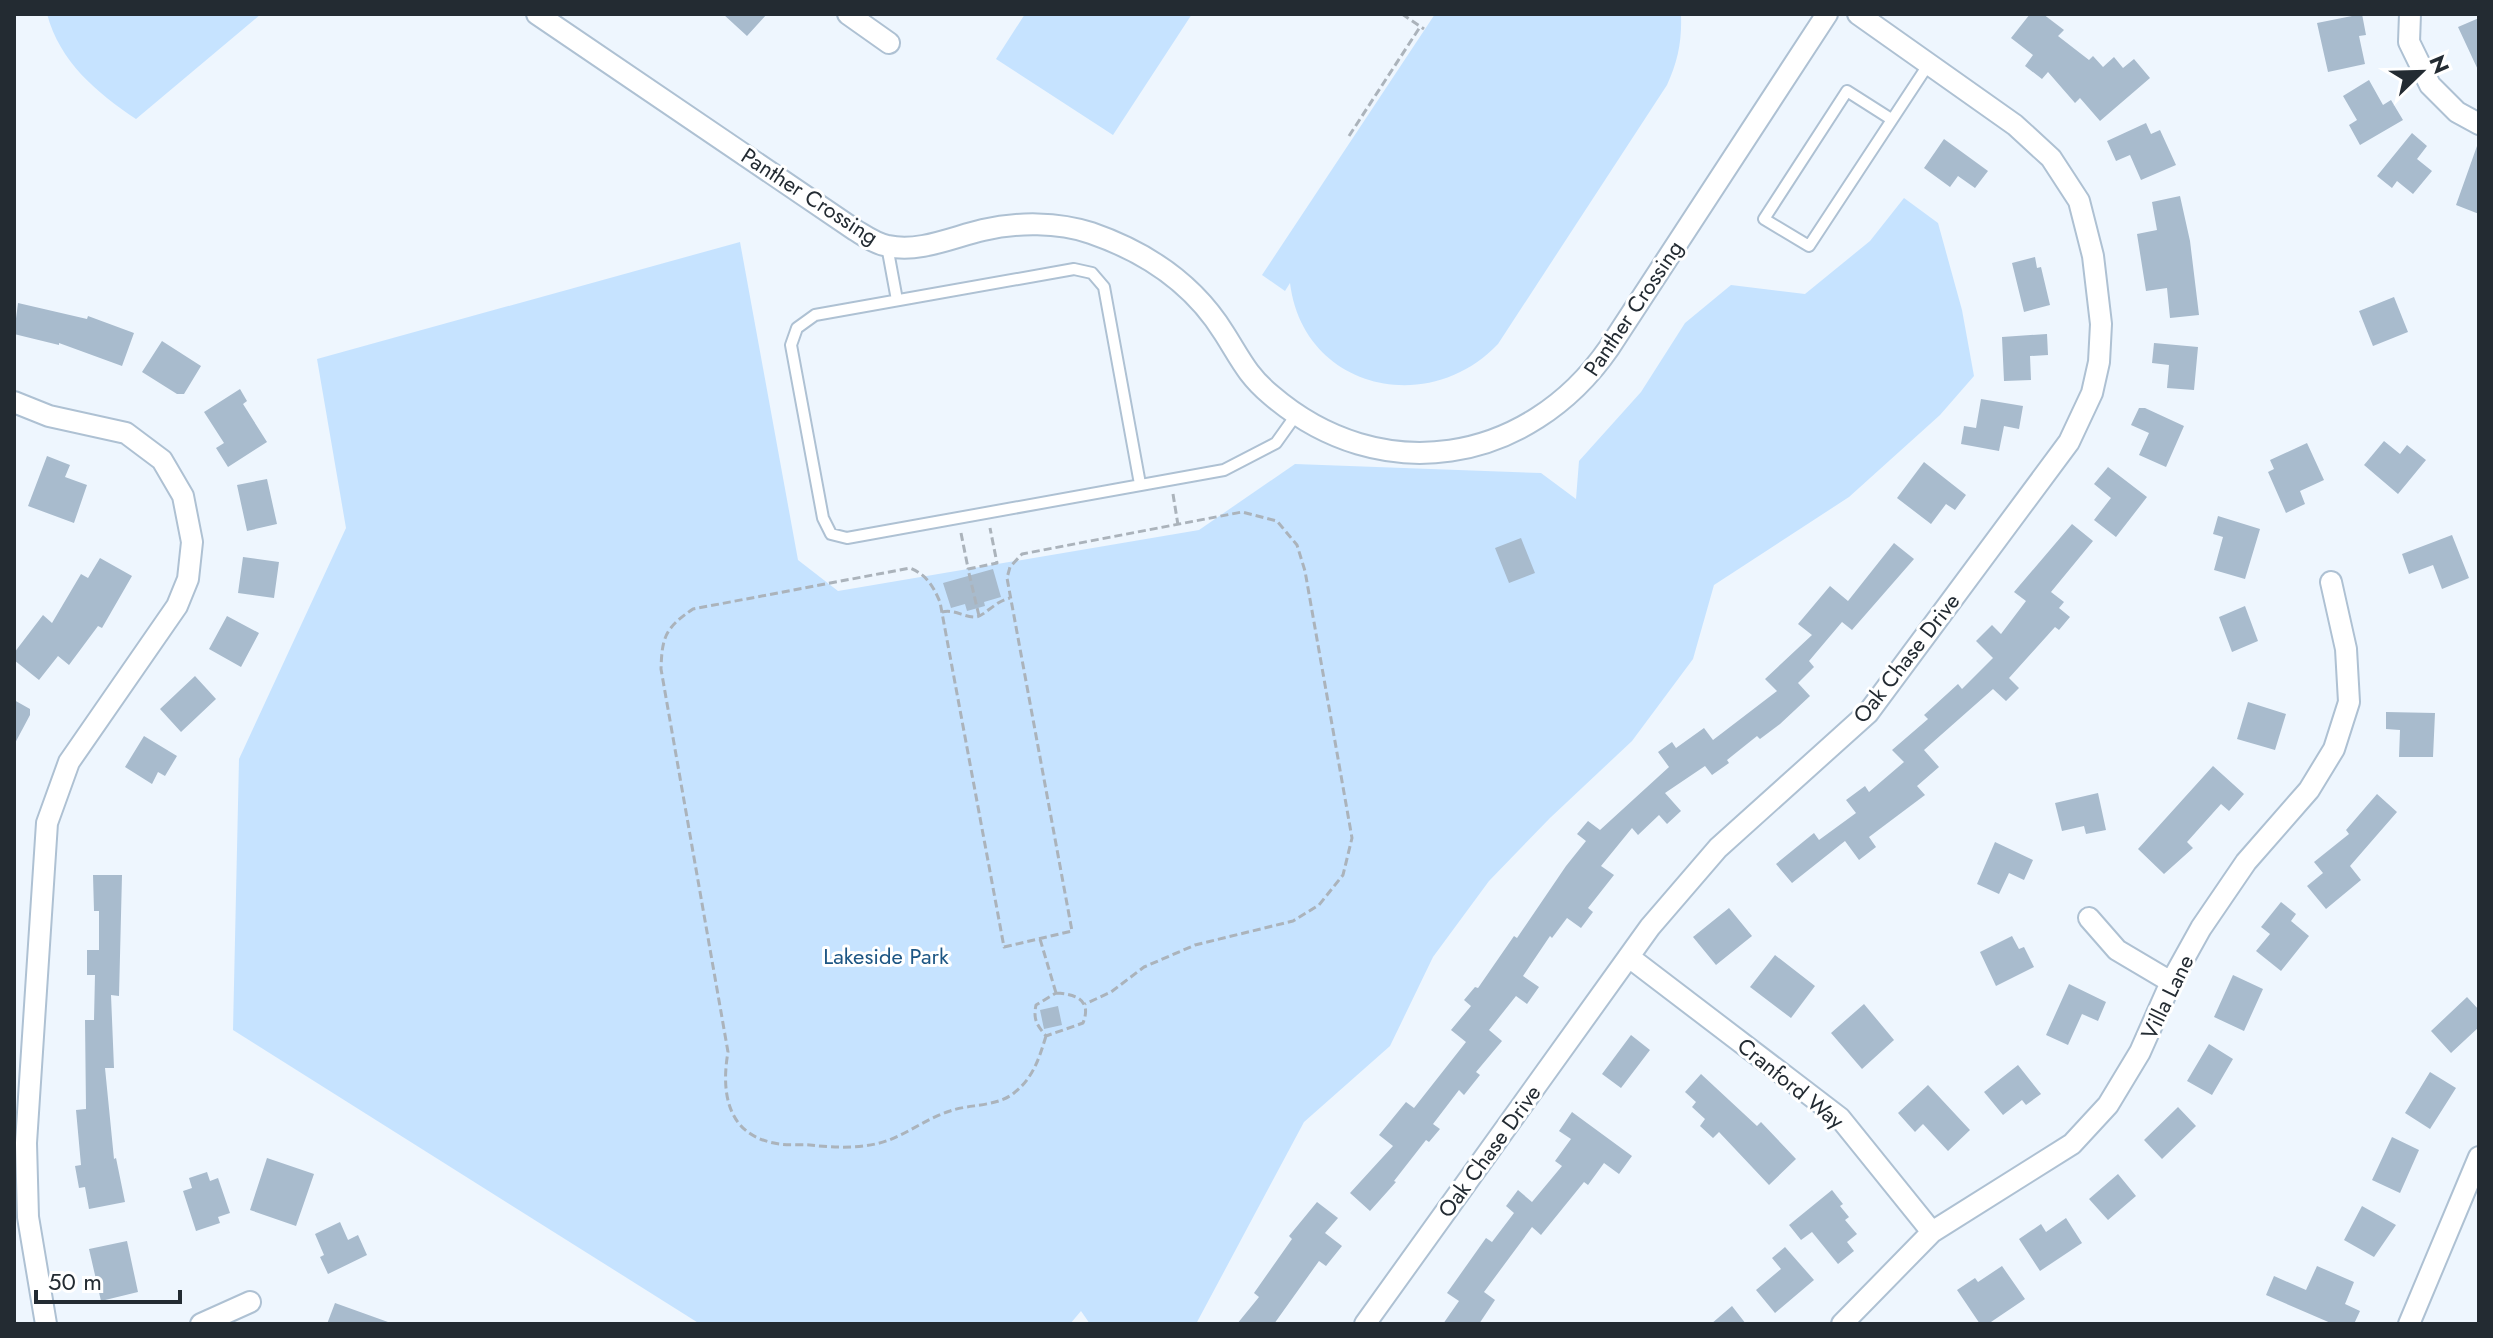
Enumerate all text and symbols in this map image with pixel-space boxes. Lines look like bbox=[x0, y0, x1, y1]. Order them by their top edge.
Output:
north arrow bbox=[2381, 32, 2461, 112]
text: N bbox=[2421, 50, 2458, 78]
street label: Panther Crossing bbox=[735, 140, 885, 252]
street label: Panther Crossing bbox=[1576, 234, 1690, 382]
street label: Oak Chase Drive bbox=[1845, 586, 1967, 730]
park label: Lakeside Park bbox=[823, 940, 949, 972]
street label: Villa Lane bbox=[2133, 949, 2201, 1045]
street label: Cranford Way bbox=[1731, 1030, 1852, 1136]
street label: Oak Chase Drive bbox=[1430, 1078, 1548, 1224]
scale bar bbox=[36, 1254, 180, 1304]
text: 50 m bbox=[48, 1264, 102, 1299]

